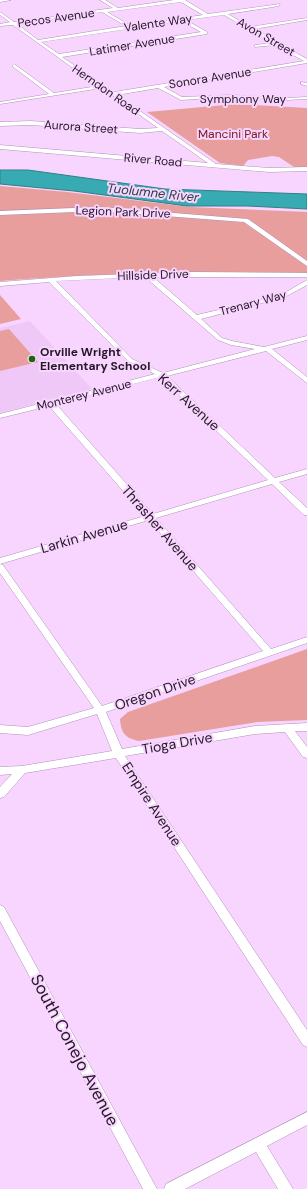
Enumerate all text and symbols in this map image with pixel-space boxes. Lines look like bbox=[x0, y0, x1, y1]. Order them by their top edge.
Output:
street label: Pecos Avenue bbox=[17, 5, 96, 31]
street label: Valente Way bbox=[123, 10, 194, 36]
street label: Avon Street bbox=[234, 14, 298, 60]
street label: Latimer Avenue bbox=[88, 30, 176, 60]
street label: Herndon Road bbox=[69, 61, 143, 119]
street label: Sonora Avenue bbox=[168, 64, 252, 92]
street label: Symphony Way bbox=[200, 91, 287, 107]
street label: Aurora Street bbox=[43, 116, 119, 138]
park label: Mancini Park bbox=[198, 126, 268, 142]
street label: River Road bbox=[123, 149, 183, 171]
water label: Tuolumne River bbox=[106, 179, 201, 206]
street label: Legion Park Drive bbox=[75, 202, 171, 222]
street label: Hillside Drive bbox=[117, 266, 189, 284]
street label: Trenary Way bbox=[218, 286, 289, 320]
place label: Orville Wright Elementary School bbox=[40, 344, 150, 374]
marker: Orville Wright Elementary School bbox=[27, 354, 37, 364]
street label: Kerr Avenue bbox=[154, 369, 224, 435]
street label: Monterey Avenue bbox=[35, 375, 133, 414]
street label: Thrasher Avenue bbox=[118, 481, 202, 575]
street label: Larkin Avenue bbox=[38, 515, 130, 557]
street label: Oregon Drive bbox=[112, 670, 198, 714]
street label: Tioga Drive bbox=[140, 728, 214, 758]
street label: Empire Avenue bbox=[118, 759, 186, 849]
street label: South Conejo Avenue bbox=[26, 970, 124, 1130]

